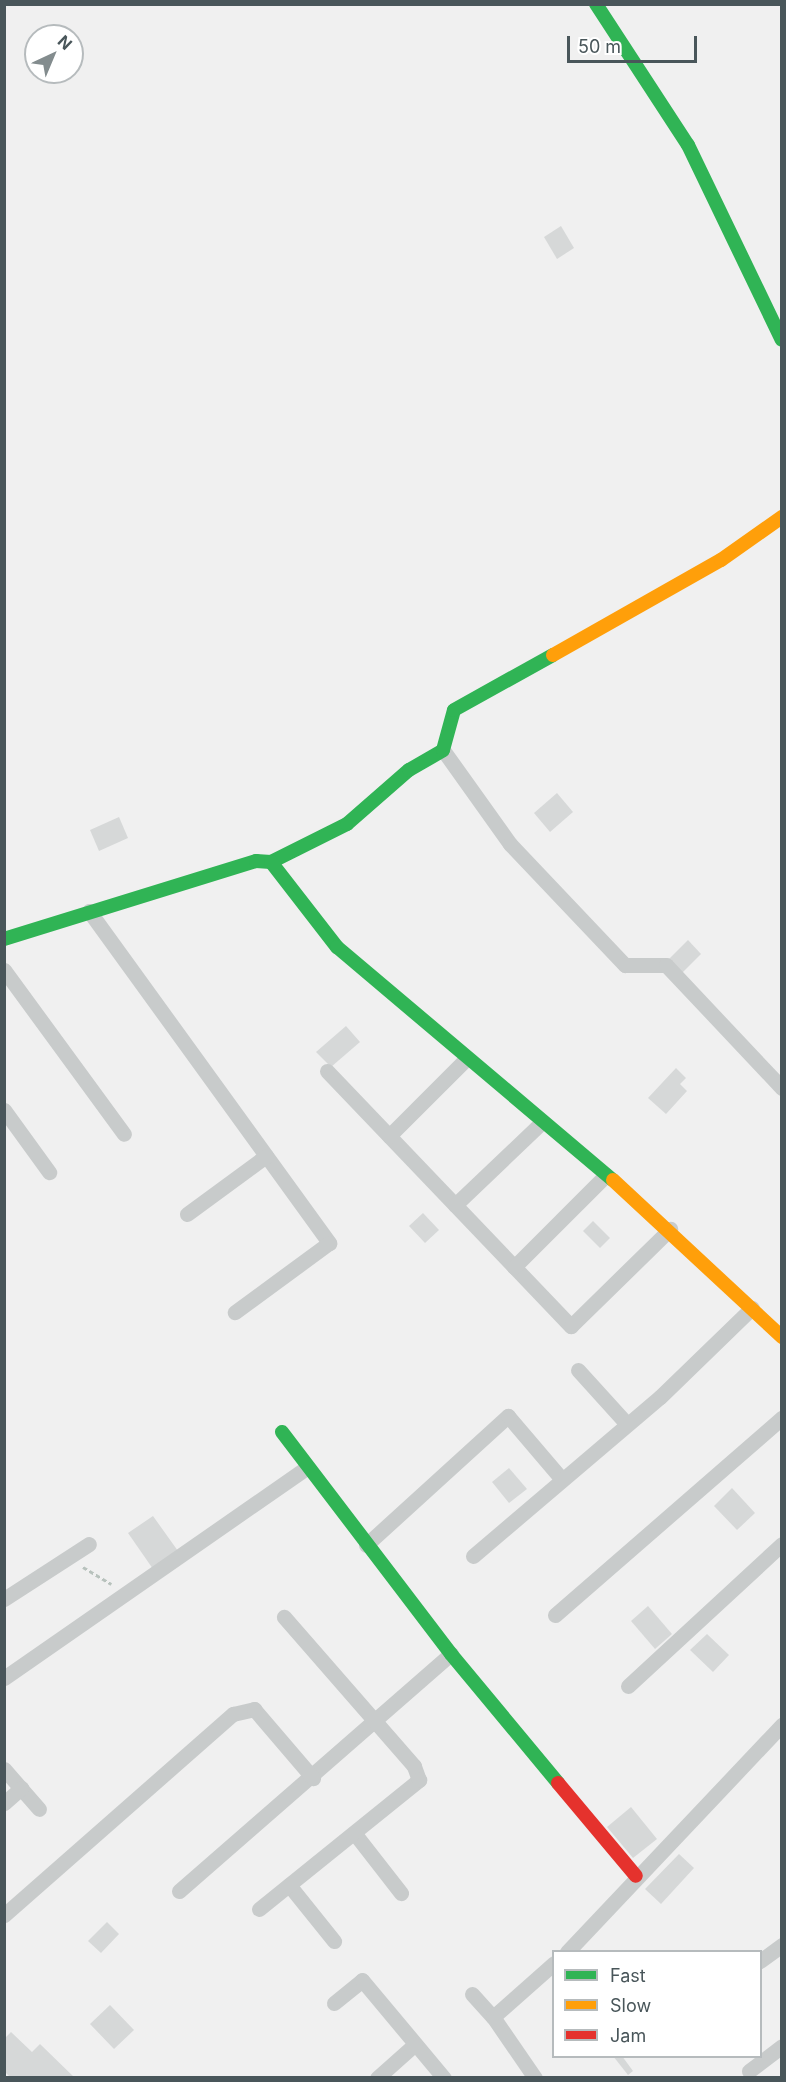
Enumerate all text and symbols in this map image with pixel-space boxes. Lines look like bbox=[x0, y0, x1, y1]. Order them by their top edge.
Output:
north arrow bbox=[24, 24, 84, 84]
scale bar bbox=[570, 24, 700, 62]
text: N bbox=[54, 31, 76, 54]
text: 50 m bbox=[578, 36, 621, 57]
legend bbox=[552, 1950, 762, 2058]
text: Fast bbox=[610, 1965, 646, 1986]
text: Slow bbox=[610, 1995, 651, 2016]
text: Jam bbox=[610, 2025, 646, 2046]

